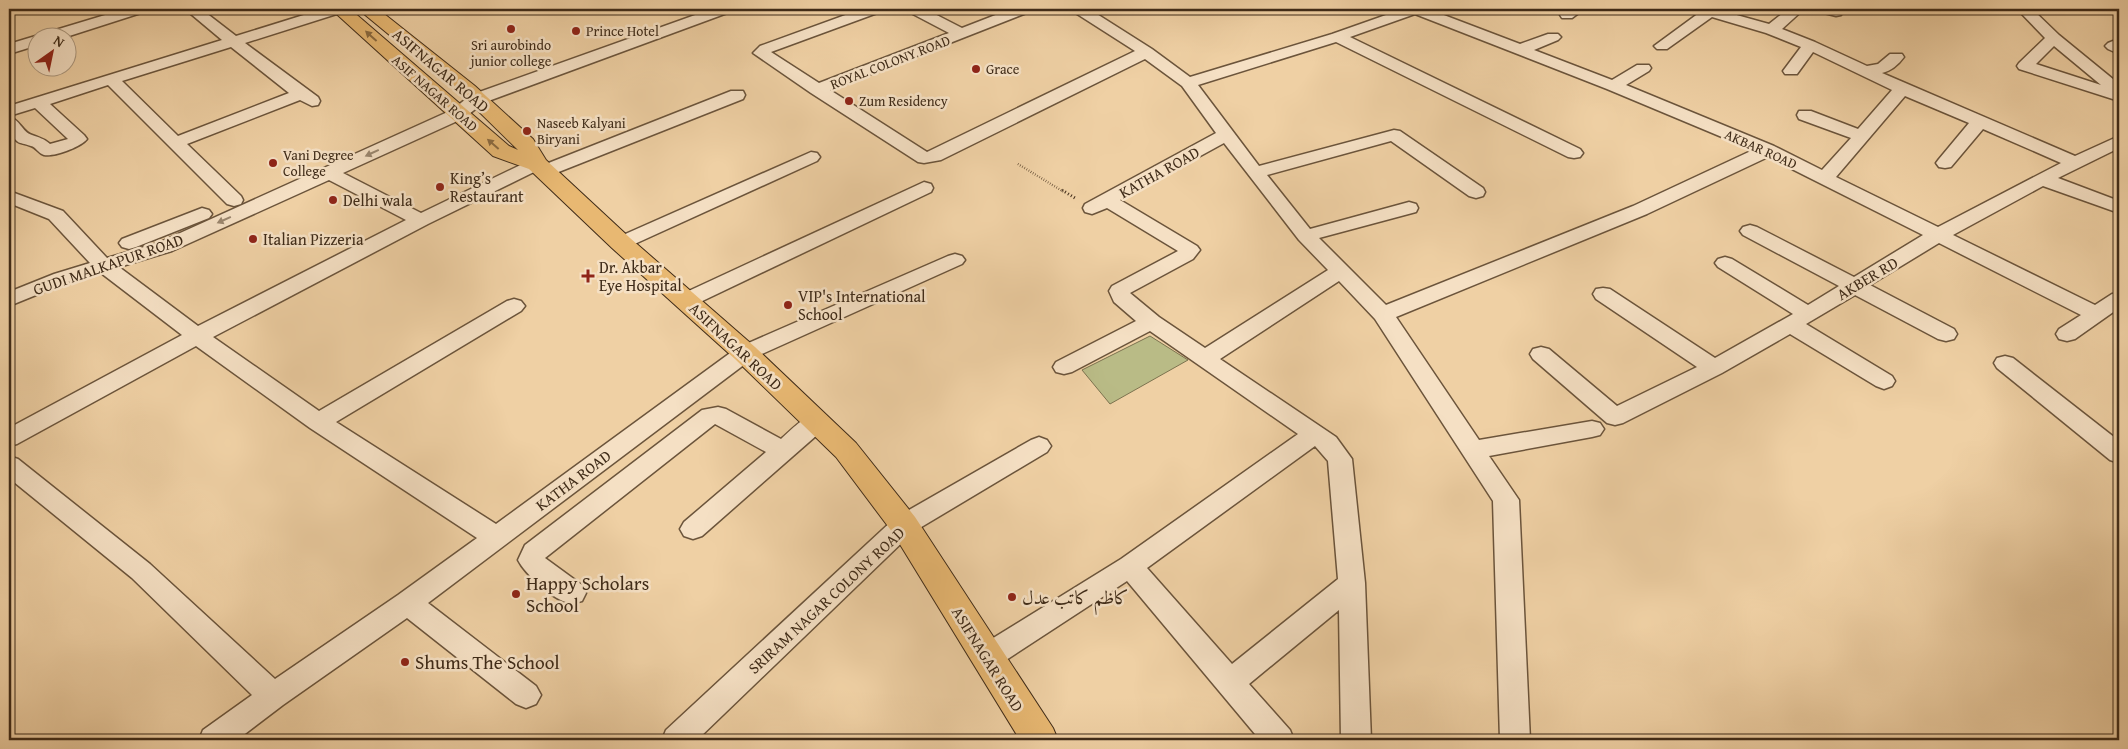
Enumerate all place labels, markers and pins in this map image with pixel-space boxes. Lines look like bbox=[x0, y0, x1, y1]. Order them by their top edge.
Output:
place label: Prince Hotel bbox=[586, 21, 659, 41]
marker: Sri aurobindo junior college bbox=[505, 23, 517, 35]
marker: Prince Hotel bbox=[570, 25, 582, 37]
place label: Sri aurobindo junior college bbox=[469, 35, 552, 71]
place label: Grace bbox=[986, 59, 1020, 79]
marker: Grace bbox=[970, 63, 982, 75]
place label: Zum Residency bbox=[859, 91, 948, 111]
marker: Zum Residency bbox=[843, 95, 855, 107]
place label: Naseeb Kalyani Biryani bbox=[537, 113, 626, 149]
marker: Naseeb Kalyani Biryani bbox=[521, 125, 533, 137]
place label: Vani Degree College bbox=[283, 145, 354, 181]
marker: Vani Degree College bbox=[267, 157, 279, 169]
place label: King’s Restaurant bbox=[450, 166, 524, 208]
marker: King’s Restaurant bbox=[434, 181, 446, 193]
place label: Delhi wala bbox=[343, 188, 413, 212]
marker: Delhi wala bbox=[327, 194, 339, 206]
place label: Italian Pizzeria bbox=[263, 227, 364, 251]
marker: Italian Pizzeria bbox=[247, 233, 259, 245]
place label: Dr. Akbar Eye Hospital bbox=[599, 255, 682, 297]
marker: Dr. Akbar Eye Hospital bbox=[581, 269, 595, 283]
place label: VIP's International School bbox=[798, 284, 926, 326]
marker: VIP's International School bbox=[782, 299, 794, 311]
place label: Happy Scholars School bbox=[526, 569, 649, 619]
place label: كاظم كاتب عدل bbox=[1022, 583, 1129, 616]
marker: Happy Scholars School bbox=[510, 588, 522, 600]
marker: كاظم كاتب عدل bbox=[1006, 591, 1018, 603]
place label: Shums The School bbox=[415, 648, 560, 676]
marker: Shums The School bbox=[399, 656, 411, 668]

